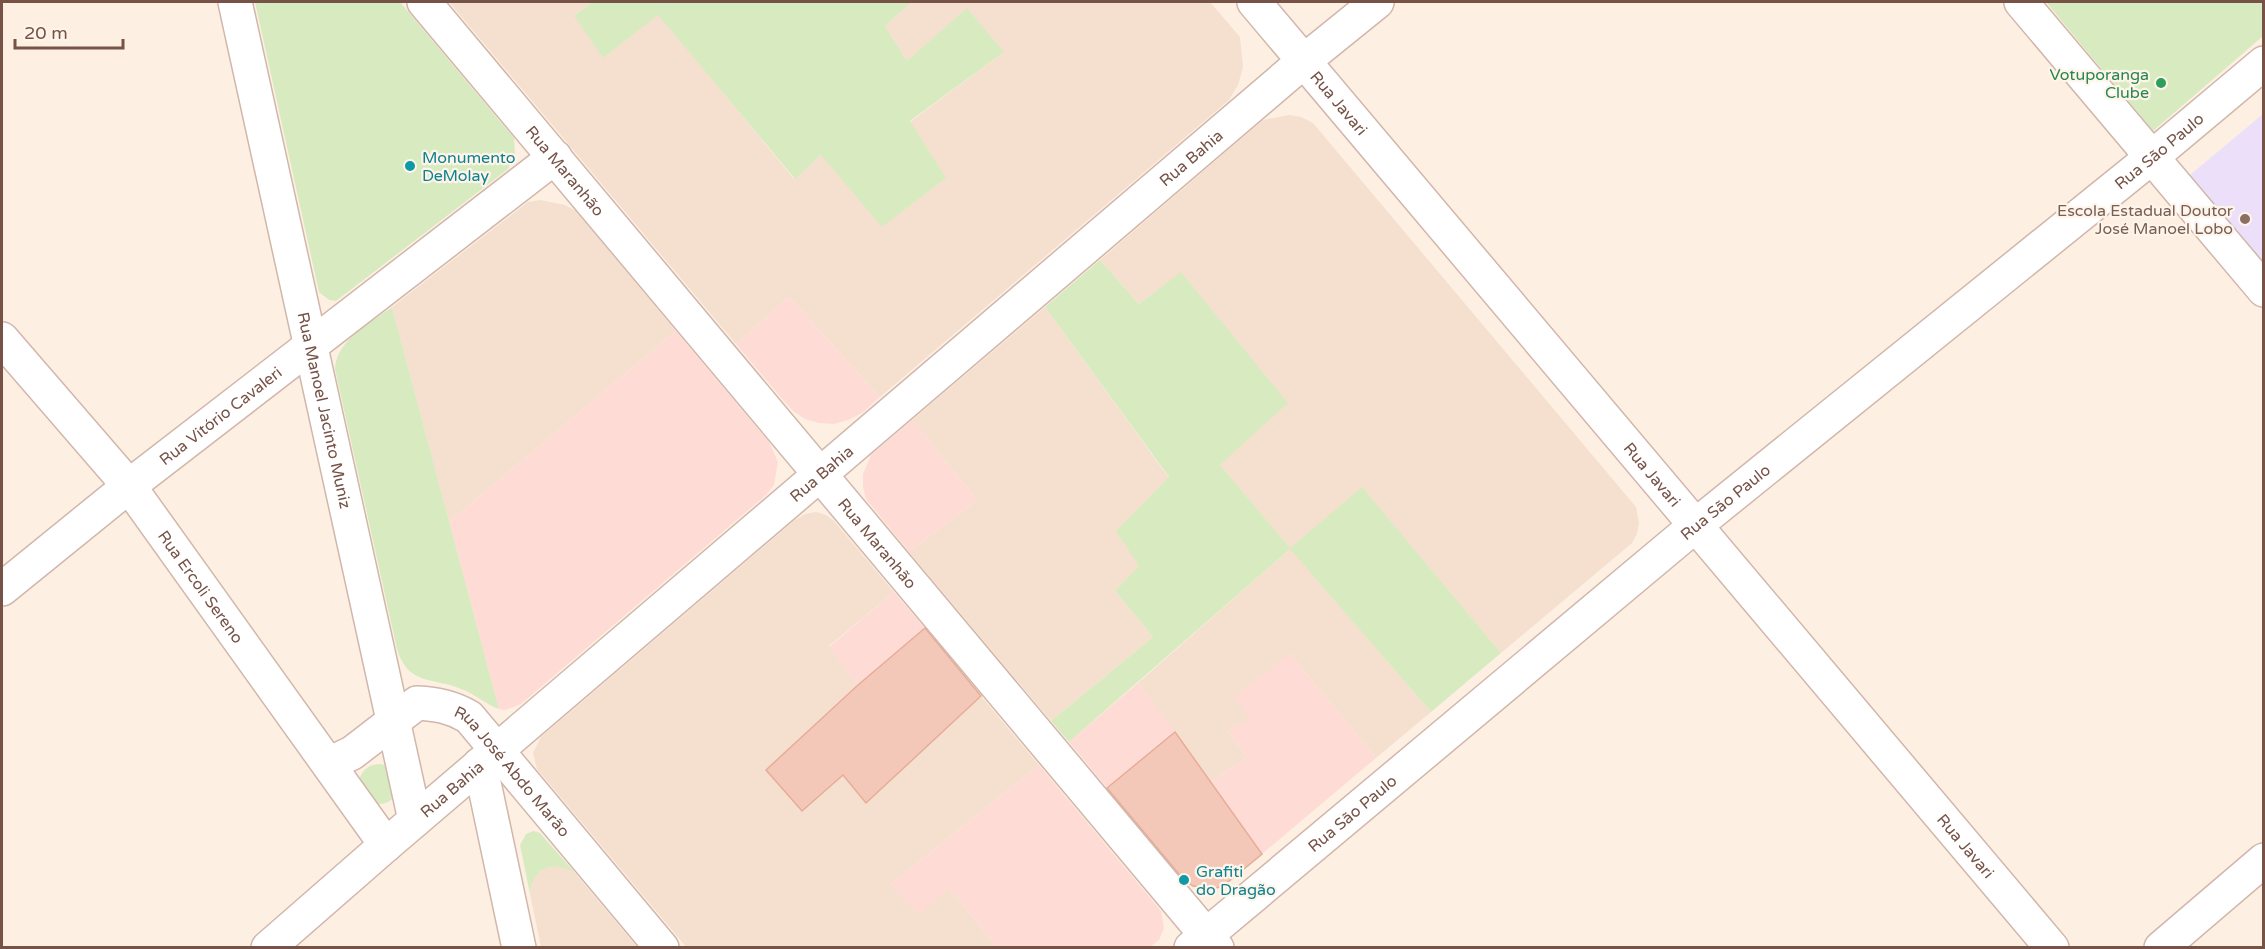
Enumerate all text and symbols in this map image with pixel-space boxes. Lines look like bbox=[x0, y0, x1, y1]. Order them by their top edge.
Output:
scale bar bbox=[15, 12, 123, 50]
text: 20 m bbox=[24, 22, 68, 44]
place label: Votuporanga Clube bbox=[2049, 65, 2149, 103]
street label: Rua Javari bbox=[1306, 67, 1371, 140]
marker: Votuporanga Clube bbox=[2154, 76, 2168, 90]
street label: Rua São Paulo bbox=[2111, 109, 2208, 194]
street label: Rua Maranhão bbox=[521, 122, 608, 221]
street label: Rua Bahia bbox=[1156, 126, 1227, 191]
place label: Monumento DeMolay bbox=[422, 148, 515, 186]
marker: Monumento DeMolay bbox=[403, 159, 417, 173]
place label: Escola Estadual Doutor José Manoel Lobo bbox=[2057, 201, 2234, 239]
marker: Escola Estadual Doutor José Manoel Lobo bbox=[2238, 212, 2252, 226]
street label: Rua Manoel Jacinto Muniz bbox=[293, 310, 355, 511]
street label: Rua Vitório Cavaleri bbox=[156, 363, 286, 470]
street label: Rua Javari bbox=[1619, 439, 1685, 511]
street label: Rua Bahia bbox=[786, 441, 858, 507]
street label: Rua São Paulo bbox=[1677, 460, 1775, 545]
street label: Rua Maranhão bbox=[833, 494, 920, 593]
street label: Rua Ercoli Sereno bbox=[153, 527, 247, 648]
street label: Rua José Abdo Marão bbox=[451, 702, 574, 841]
street label: Rua Bahia bbox=[416, 757, 488, 822]
street label: Rua São Paulo bbox=[1304, 771, 1401, 857]
street label: Rua Javari bbox=[1932, 810, 1998, 883]
place label: Grafiti do Dragão bbox=[1196, 862, 1276, 900]
marker: Grafiti do Dragão bbox=[1177, 873, 1191, 887]

